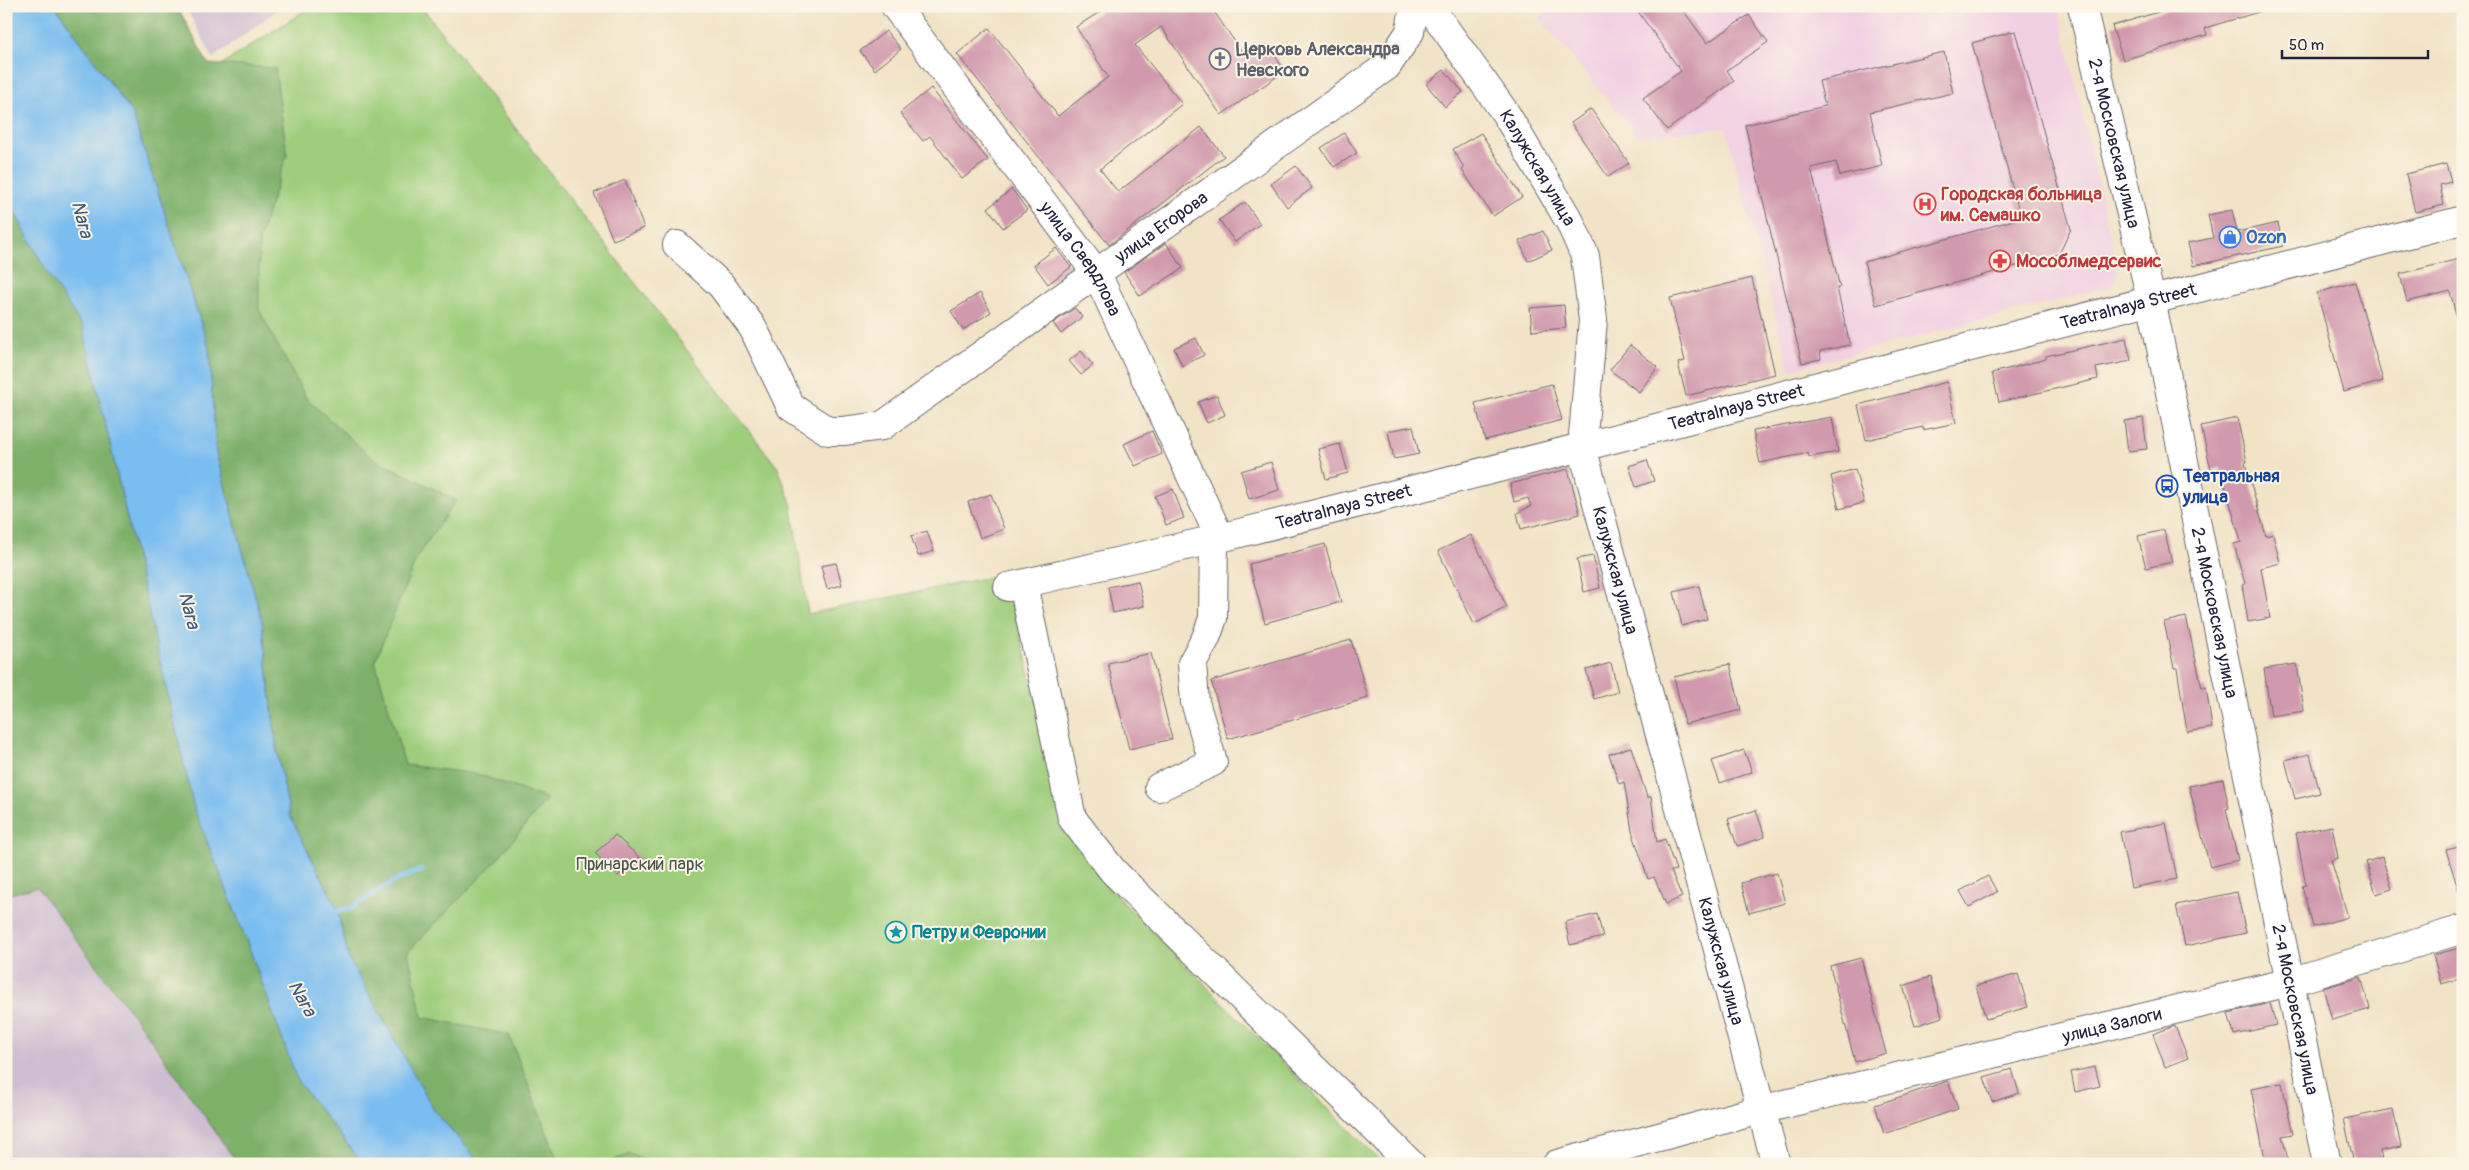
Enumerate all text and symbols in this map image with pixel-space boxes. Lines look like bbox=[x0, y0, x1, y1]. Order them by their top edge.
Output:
scale bar bbox=[2282, 28, 2428, 60]
text: 50 m bbox=[2289, 36, 2324, 55]
place label: Церковь Александра Невского bbox=[1236, 38, 1400, 82]
church icon: Церковь Александра Невского bbox=[1208, 47, 1232, 71]
street label: 2-я Московская улица bbox=[2083, 56, 2145, 231]
street label: Калужская улица bbox=[1494, 105, 1581, 230]
place label: Городская больница им. Семашко bbox=[1940, 183, 2102, 227]
street label: улица Егорова bbox=[1109, 186, 1213, 269]
hospital icon: Городская больница им. Семашко bbox=[1913, 192, 1937, 216]
street label: улица Свердлова bbox=[1034, 196, 1126, 320]
water label: Nara bbox=[66, 198, 99, 241]
shop icon: Ozon bbox=[2218, 225, 2242, 249]
place label: Ozon bbox=[2246, 226, 2286, 249]
pharmacy icon: Мособлмедсервис bbox=[1988, 249, 2012, 273]
place label: Мособлмедсервис bbox=[2016, 250, 2161, 273]
street label: Teatralnaya Street bbox=[2058, 278, 2200, 335]
street label: Teatralnaya Street bbox=[1666, 379, 1807, 436]
place label: Театральная улица bbox=[2182, 465, 2280, 509]
bus stop icon: Театральная улица bbox=[2155, 474, 2179, 498]
street label: Teatralnaya Street bbox=[1273, 479, 1415, 536]
street label: Калужская улица bbox=[1587, 504, 1643, 637]
street label: 2-я Московская улица bbox=[2186, 525, 2243, 700]
water label: Nara bbox=[173, 589, 206, 632]
park label: Принарский парк bbox=[576, 853, 704, 876]
street label: Калужская улица bbox=[1692, 895, 1749, 1028]
place icon: Петру и Февронии bbox=[884, 920, 908, 944]
place label: Петру и Февронии bbox=[912, 921, 1046, 944]
street label: 2-я Московская улица bbox=[2266, 922, 2324, 1097]
water label: Nara bbox=[283, 976, 322, 1022]
street label: улица Залоги bbox=[2059, 1002, 2164, 1049]

